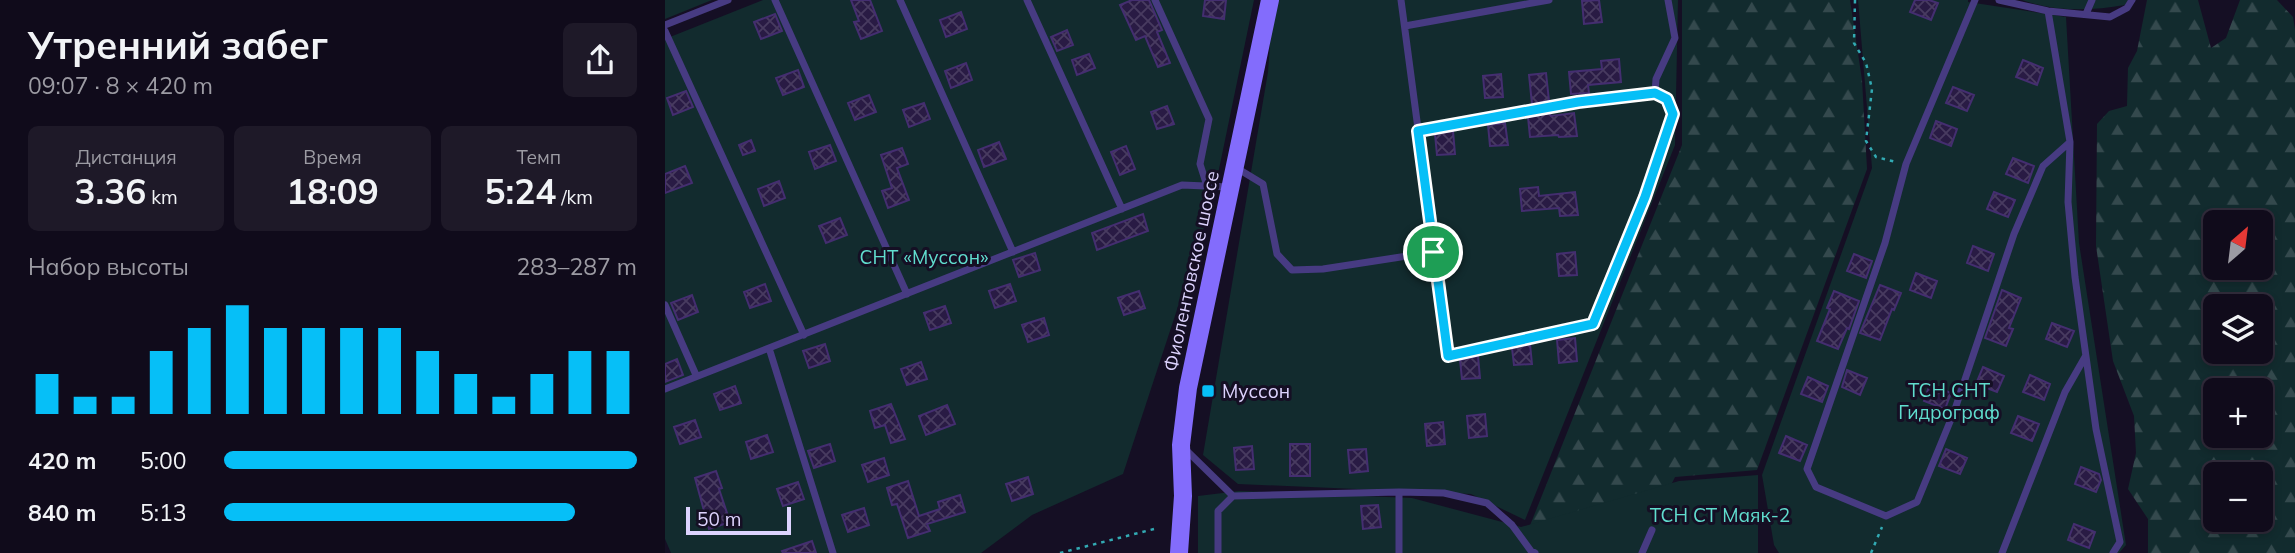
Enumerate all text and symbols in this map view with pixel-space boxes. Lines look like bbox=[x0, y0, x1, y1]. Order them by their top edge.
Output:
text: Утренний забег bbox=[28, 21, 328, 69]
button: share bbox=[563, 23, 637, 97]
text: 09:07 · 8 × 420 m bbox=[28, 71, 213, 100]
text: Дистанция bbox=[76, 145, 177, 169]
text: Время bbox=[303, 145, 362, 169]
text: Темп bbox=[516, 145, 561, 169]
street label: Фиолентовское шоссе bbox=[1158, 168, 1224, 374]
text: 3.36 bbox=[75, 169, 146, 213]
text: 18:09 bbox=[286, 169, 379, 213]
text: 5:24 bbox=[485, 169, 556, 213]
text: km bbox=[146, 185, 178, 209]
text: /km bbox=[556, 185, 593, 209]
north arrow bbox=[2203, 210, 2273, 280]
map controls bbox=[2203, 210, 2273, 532]
pin bbox=[1403, 222, 1463, 282]
icon: arrive bbox=[1414, 233, 1452, 271]
park label: СНТ «Муссон» bbox=[860, 245, 988, 269]
text: Набор высоты bbox=[28, 252, 189, 281]
text: 283–287 m bbox=[516, 252, 637, 281]
button: layers bbox=[2203, 294, 2273, 364]
park label: ТСН СНТ Гидрограф bbox=[1898, 378, 2000, 424]
button: + bbox=[2203, 378, 2273, 448]
place label: Муссон bbox=[1222, 379, 1290, 403]
marker: Муссон bbox=[1200, 383, 1216, 399]
text: 420 m bbox=[28, 446, 96, 475]
text: 5:00 bbox=[140, 446, 187, 475]
button: − bbox=[2203, 462, 2273, 532]
text: 840 m bbox=[28, 498, 96, 527]
text: 5:13 bbox=[140, 498, 187, 527]
park label: ТСН СТ Маяк-2 bbox=[1650, 503, 1790, 527]
scale bar bbox=[686, 504, 791, 536]
text: 50 m bbox=[697, 507, 741, 531]

